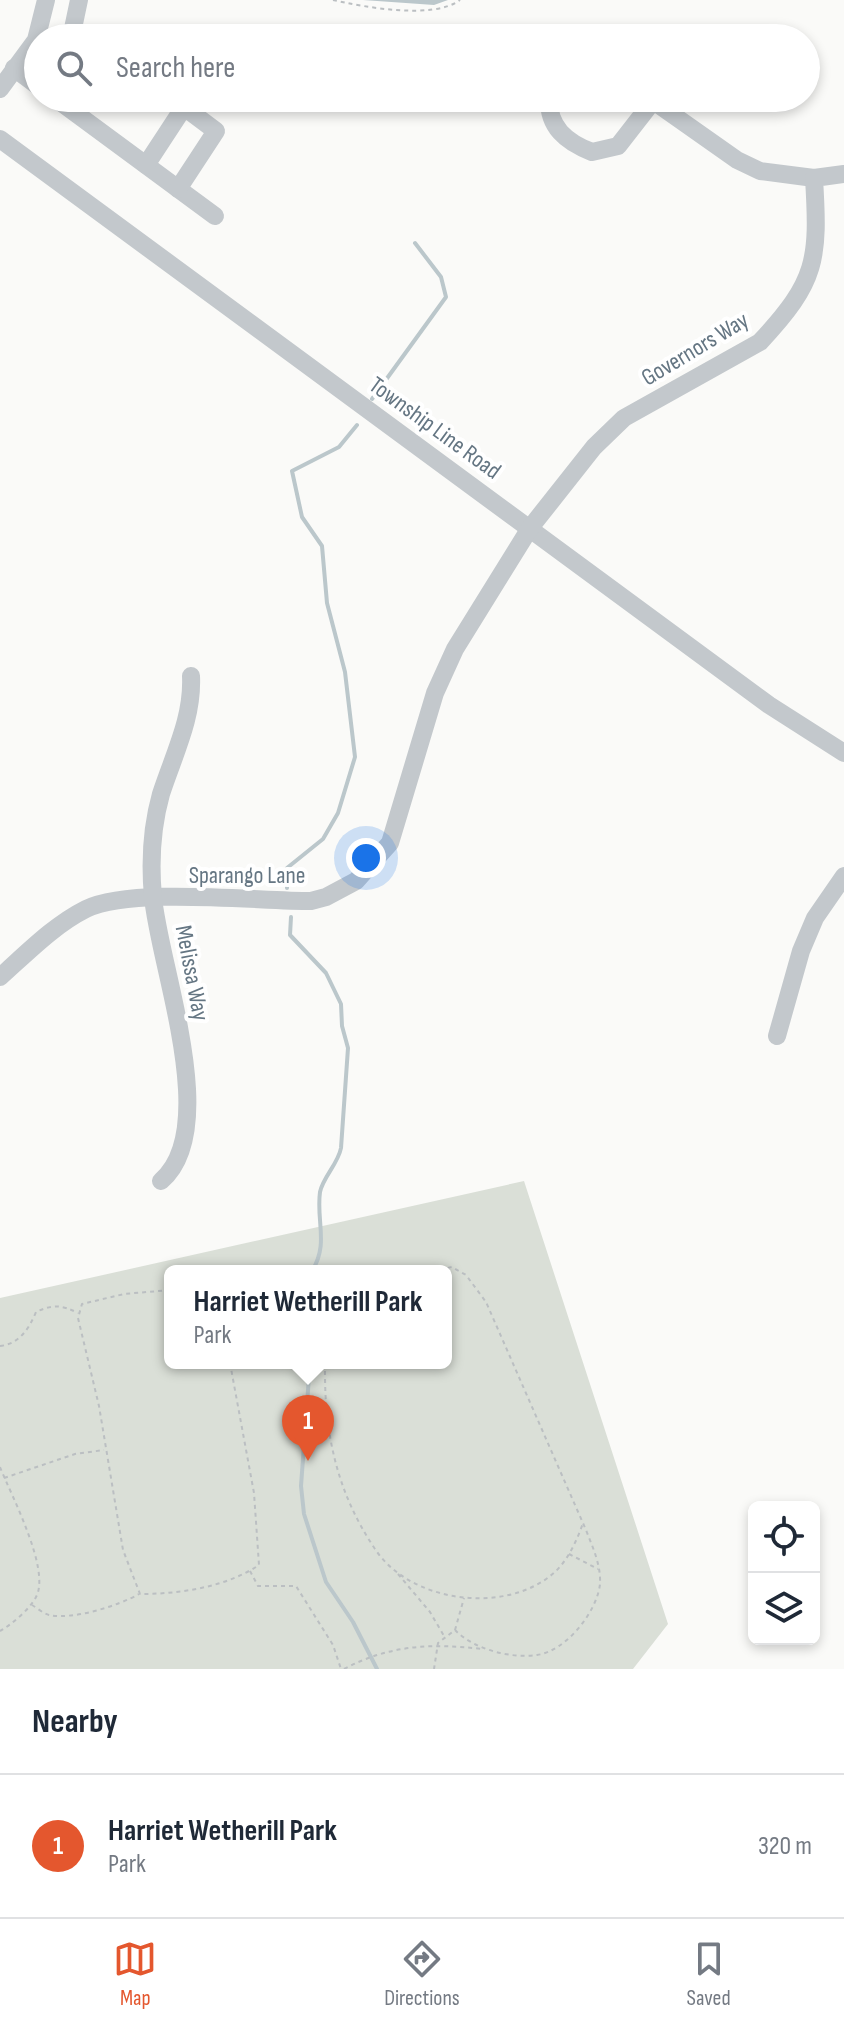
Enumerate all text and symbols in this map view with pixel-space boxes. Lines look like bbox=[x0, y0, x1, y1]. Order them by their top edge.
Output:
search box bbox=[24, 24, 820, 112]
icon: search bbox=[52, 46, 96, 90]
text: Search here bbox=[116, 50, 235, 86]
street label: Governors Way bbox=[636, 306, 754, 392]
street label: Township Line Road bbox=[363, 370, 507, 486]
your location bbox=[346, 838, 386, 878]
street label: Sparango Lane bbox=[189, 861, 305, 890]
street label: Melissa Way bbox=[169, 923, 215, 1023]
popup bbox=[164, 1265, 452, 1369]
text: Harriet Wetherill Park bbox=[194, 1284, 423, 1320]
text: Park bbox=[194, 1320, 232, 1351]
pin: 1 bbox=[282, 1395, 334, 1461]
map controls bbox=[748, 1501, 820, 1645]
button: locate bbox=[748, 1501, 820, 1573]
button: layers bbox=[748, 1573, 820, 1645]
text: Nearby bbox=[32, 1701, 118, 1742]
text: Harriet Wetherill Park bbox=[108, 1813, 337, 1849]
text: 1 bbox=[53, 1831, 63, 1862]
text: 320 m bbox=[758, 1831, 812, 1862]
text: Park bbox=[108, 1849, 146, 1880]
tab: Map bbox=[113, 1937, 157, 2012]
tab: Directions bbox=[384, 1937, 460, 2012]
tab: Saved bbox=[687, 1937, 731, 2012]

